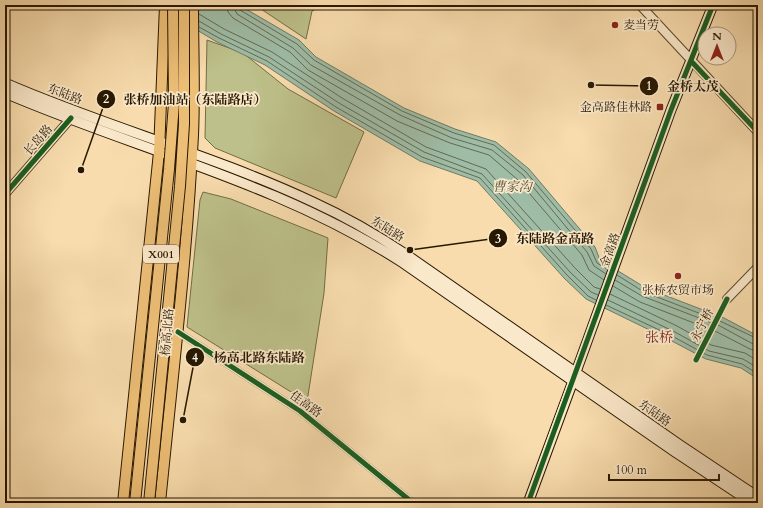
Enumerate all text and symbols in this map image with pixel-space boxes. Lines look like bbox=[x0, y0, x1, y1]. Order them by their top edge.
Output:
place label: 麦当劳 bbox=[623, 17, 659, 33]
marker: 麦当劳 bbox=[610, 20, 620, 30]
north arrow bbox=[697, 26, 737, 66]
text: N bbox=[712, 29, 722, 44]
callout: 金桥太茂 bbox=[639, 74, 727, 99]
text: 1 bbox=[646, 78, 652, 94]
text: 金桥太茂 bbox=[667, 78, 719, 96]
street label: 东陆路 bbox=[45, 80, 85, 108]
callout: 张桥加油站（东陆路店） bbox=[96, 87, 275, 112]
text: 2 bbox=[103, 91, 109, 107]
text: 张桥加油站（东陆路店） bbox=[123, 91, 267, 109]
place label: 金高路佳林路 bbox=[580, 99, 652, 115]
marker: 金高路佳林路 bbox=[655, 102, 665, 112]
street label: 长岛路 bbox=[20, 121, 56, 159]
water label: 曹家沟 bbox=[492, 178, 533, 196]
street label: 东陆路 bbox=[368, 213, 408, 245]
callout: 东陆路金高路 bbox=[488, 226, 602, 251]
text: 东陆路金高路 bbox=[516, 230, 594, 248]
street label: 金高路 bbox=[596, 230, 624, 270]
text: 3 bbox=[495, 231, 501, 247]
road number: X001 bbox=[143, 245, 179, 263]
marker: 张桥农贸市场 bbox=[673, 271, 683, 281]
place label: 张桥农贸市场 bbox=[642, 282, 714, 298]
street label: 永宁桥 bbox=[687, 305, 717, 345]
street label: 杨高北路 bbox=[157, 307, 177, 357]
district label: 张桥 bbox=[645, 328, 673, 347]
callout: 杨高北路东陆路 bbox=[185, 345, 312, 370]
text: 杨高北路东陆路 bbox=[213, 349, 305, 367]
text: 4 bbox=[192, 350, 198, 366]
street label: 佳高路 bbox=[287, 387, 325, 421]
street label: 东陆路 bbox=[636, 396, 674, 430]
scale bar bbox=[609, 456, 719, 482]
text: 100 m bbox=[615, 462, 648, 478]

